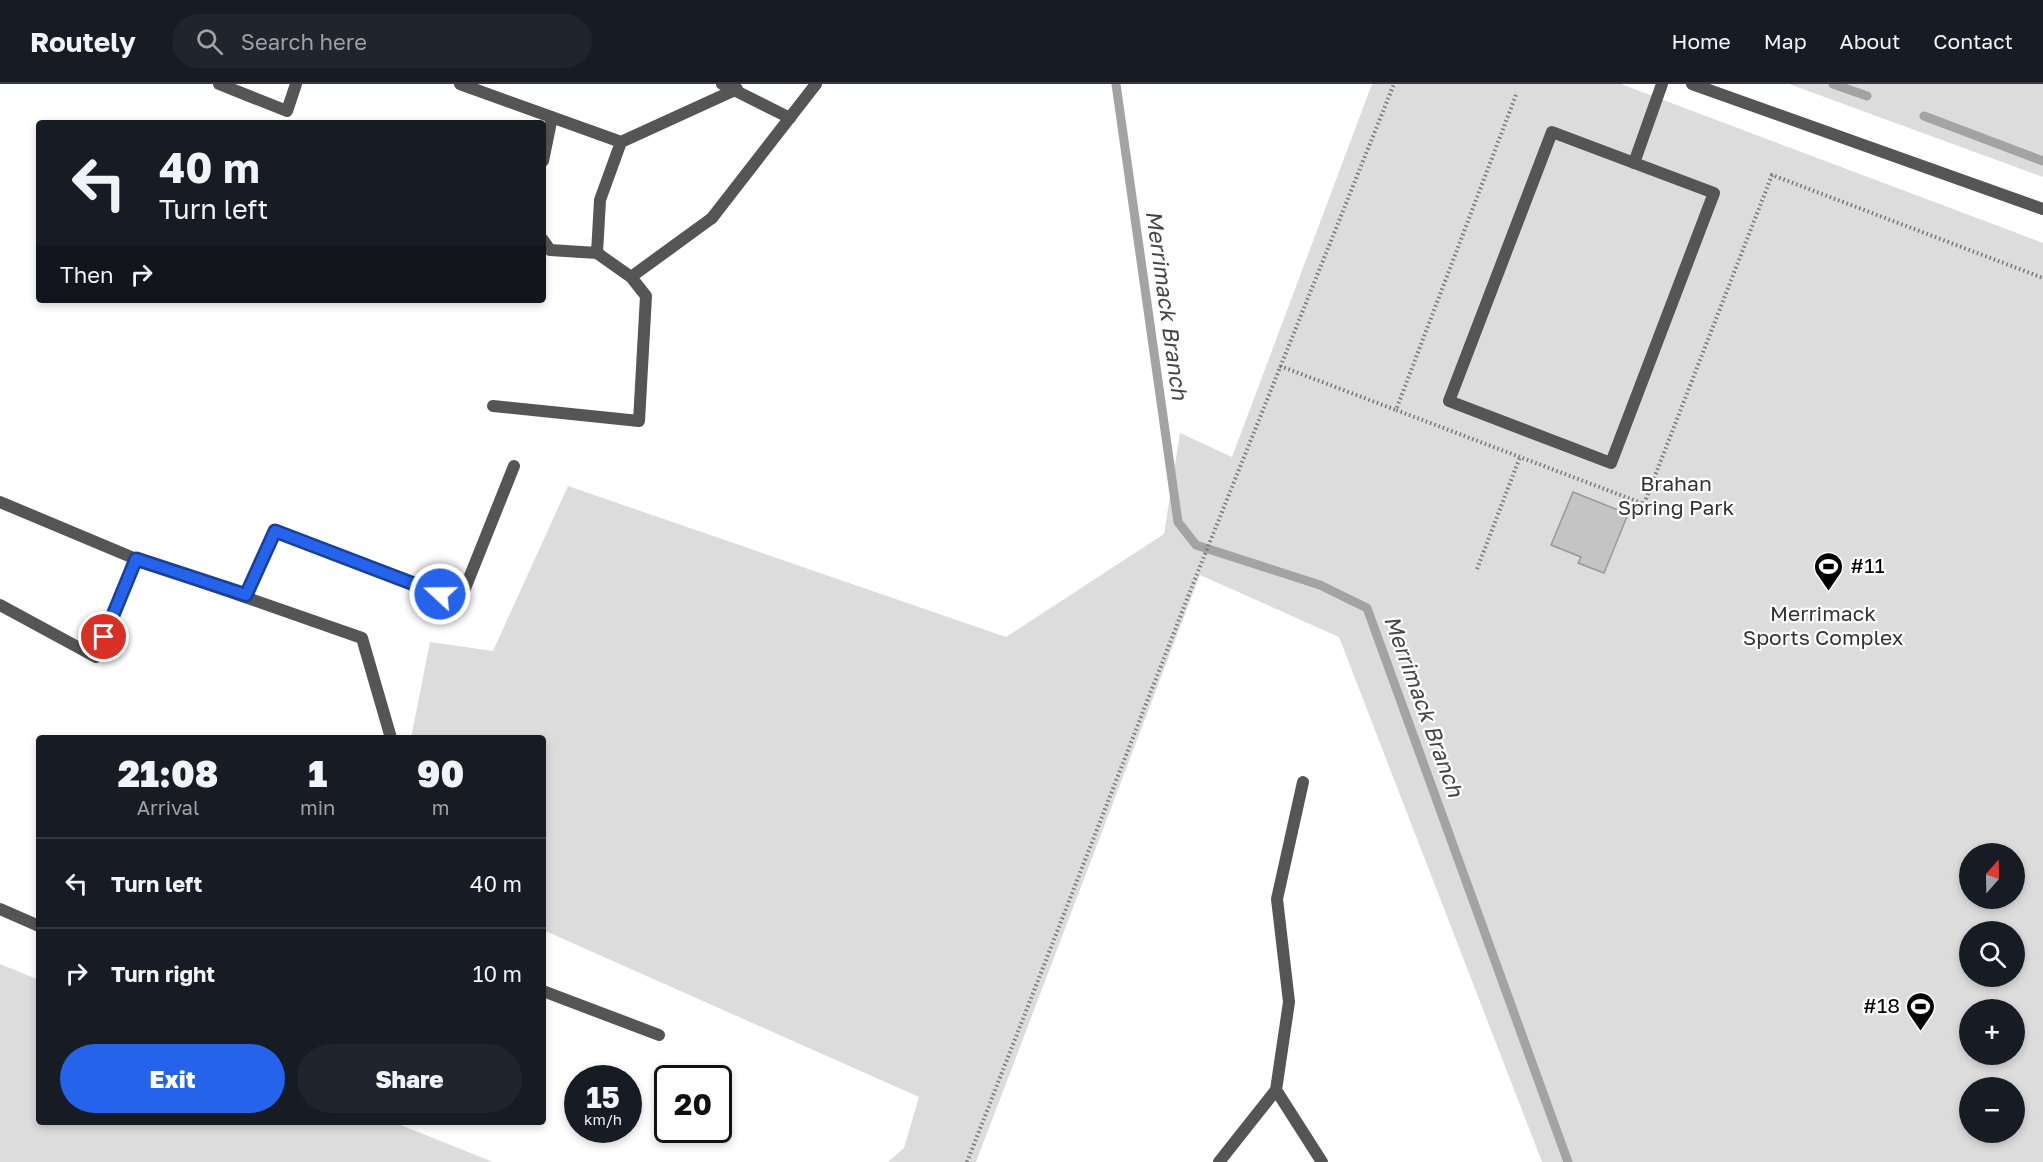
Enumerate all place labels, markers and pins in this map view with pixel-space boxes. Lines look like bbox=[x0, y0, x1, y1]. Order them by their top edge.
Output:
sports icon: #11 bbox=[1813, 550, 1845, 592]
place label: #11 bbox=[1850, 552, 1885, 578]
pin bbox=[78, 611, 129, 662]
sports icon: #18 bbox=[1905, 990, 1937, 1032]
place label: #18 bbox=[1863, 992, 1900, 1018]

